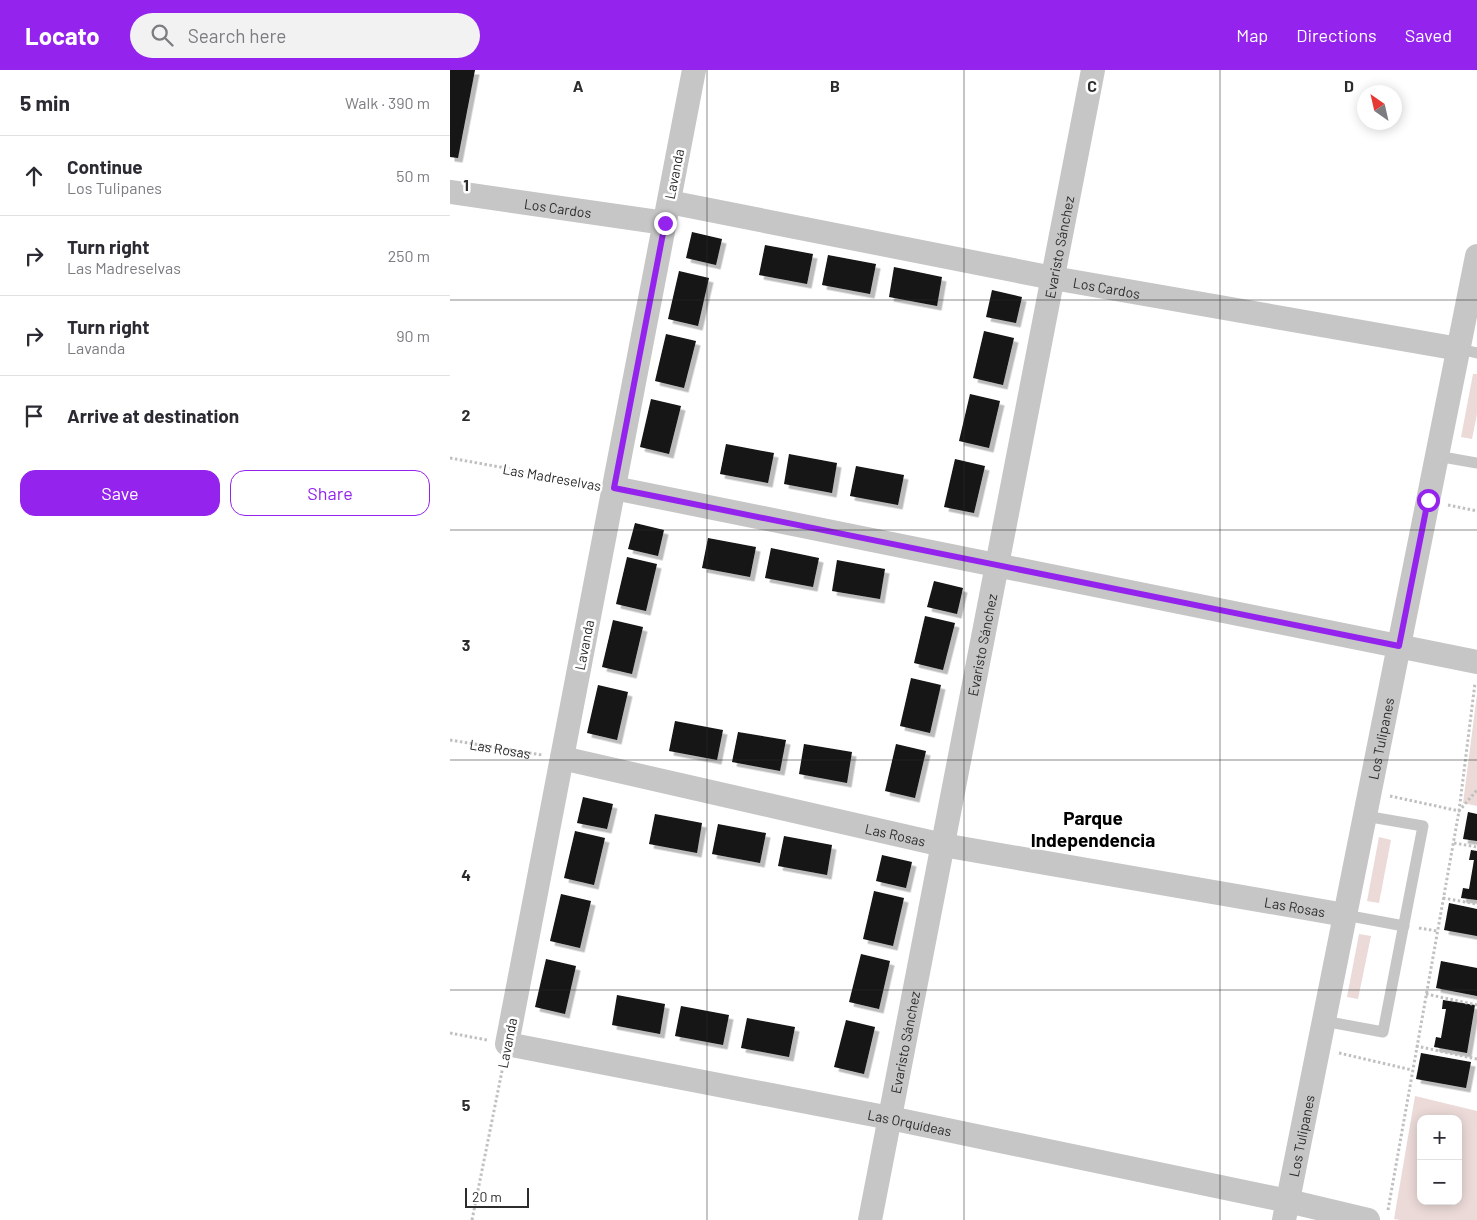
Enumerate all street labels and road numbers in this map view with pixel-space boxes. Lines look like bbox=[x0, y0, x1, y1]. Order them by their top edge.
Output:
street label: Lavanda bbox=[661, 147, 687, 201]
street label: Los Cardos bbox=[523, 194, 593, 221]
street label: Evaristo Sánchez bbox=[1040, 194, 1077, 300]
street label: Los Cardos bbox=[1072, 273, 1142, 302]
street label: Las Madreselvas bbox=[501, 460, 603, 494]
street label: Evaristo Sánchez bbox=[963, 592, 1000, 697]
street label: Lavanda bbox=[571, 618, 597, 672]
street label: Los Tulipanes bbox=[1364, 696, 1397, 781]
street label: Las Rosas bbox=[469, 735, 532, 762]
street label: Las Rosas bbox=[864, 819, 928, 849]
street label: Las Rosas bbox=[1263, 893, 1327, 920]
street label: Evaristo Sánchez bbox=[886, 990, 923, 1095]
street label: Lavanda bbox=[494, 1016, 520, 1070]
street label: Los Tulipanes bbox=[1284, 1093, 1317, 1178]
street label: Las Orquídeas bbox=[866, 1105, 954, 1139]

